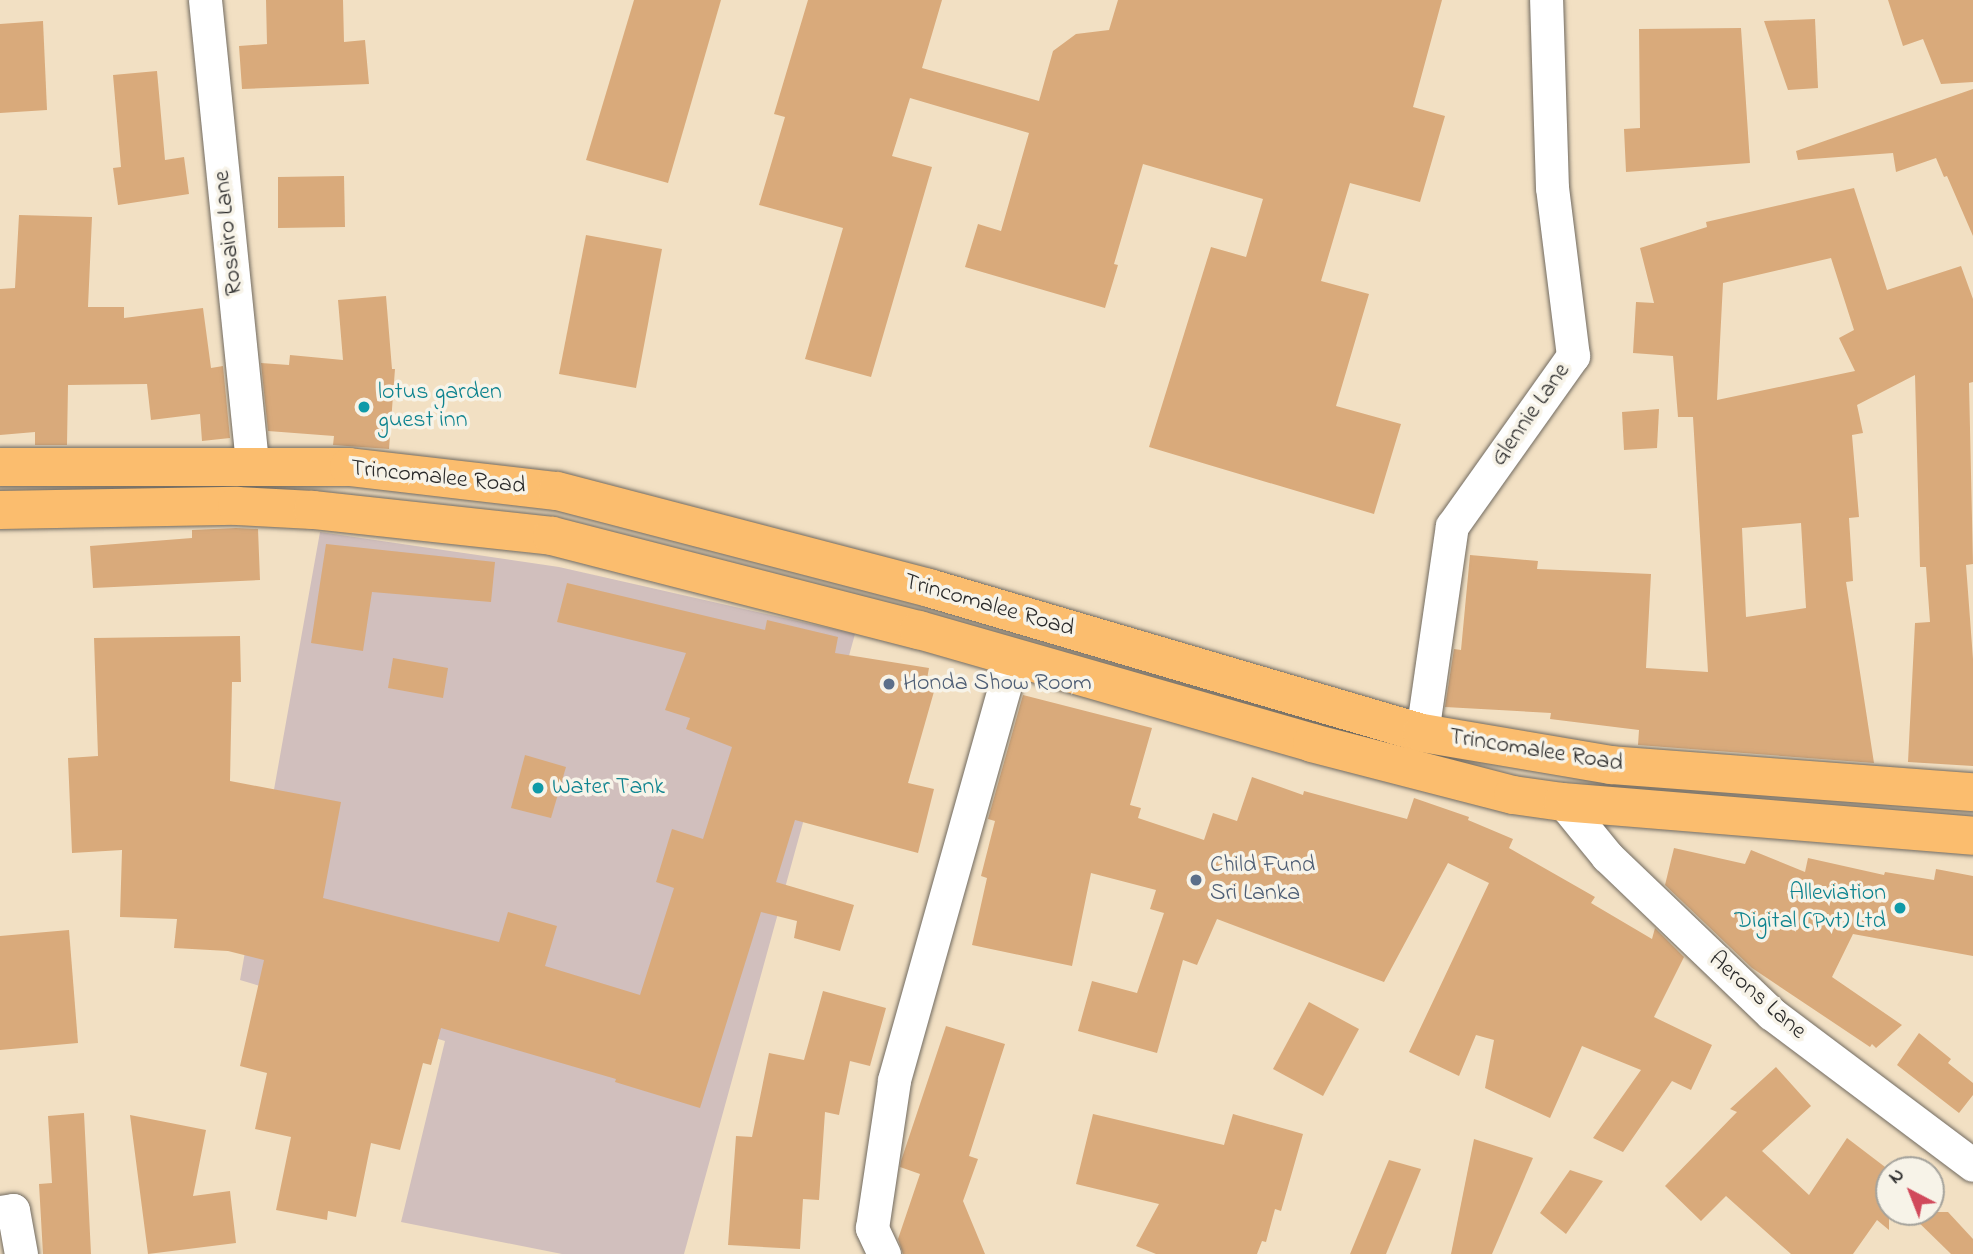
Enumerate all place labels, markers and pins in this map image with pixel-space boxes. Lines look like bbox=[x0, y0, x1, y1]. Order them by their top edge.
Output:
place label: lotus garden guest inn bbox=[378, 379, 502, 435]
marker: lotus garden guest inn bbox=[356, 399, 372, 415]
place label: Honda Show Room bbox=[903, 670, 1092, 698]
marker: Honda Show Room bbox=[881, 676, 897, 692]
place label: Water Tank bbox=[552, 774, 665, 802]
marker: Water Tank bbox=[530, 780, 546, 796]
place label: Child Fund Sri Lanka bbox=[1210, 852, 1315, 908]
marker: Child Fund Sri Lanka bbox=[1188, 872, 1204, 888]
place label: Alleviation Digital (Pvt) Ltd bbox=[1735, 880, 1886, 936]
marker: Alleviation Digital (Pvt) Ltd bbox=[1892, 900, 1908, 916]

